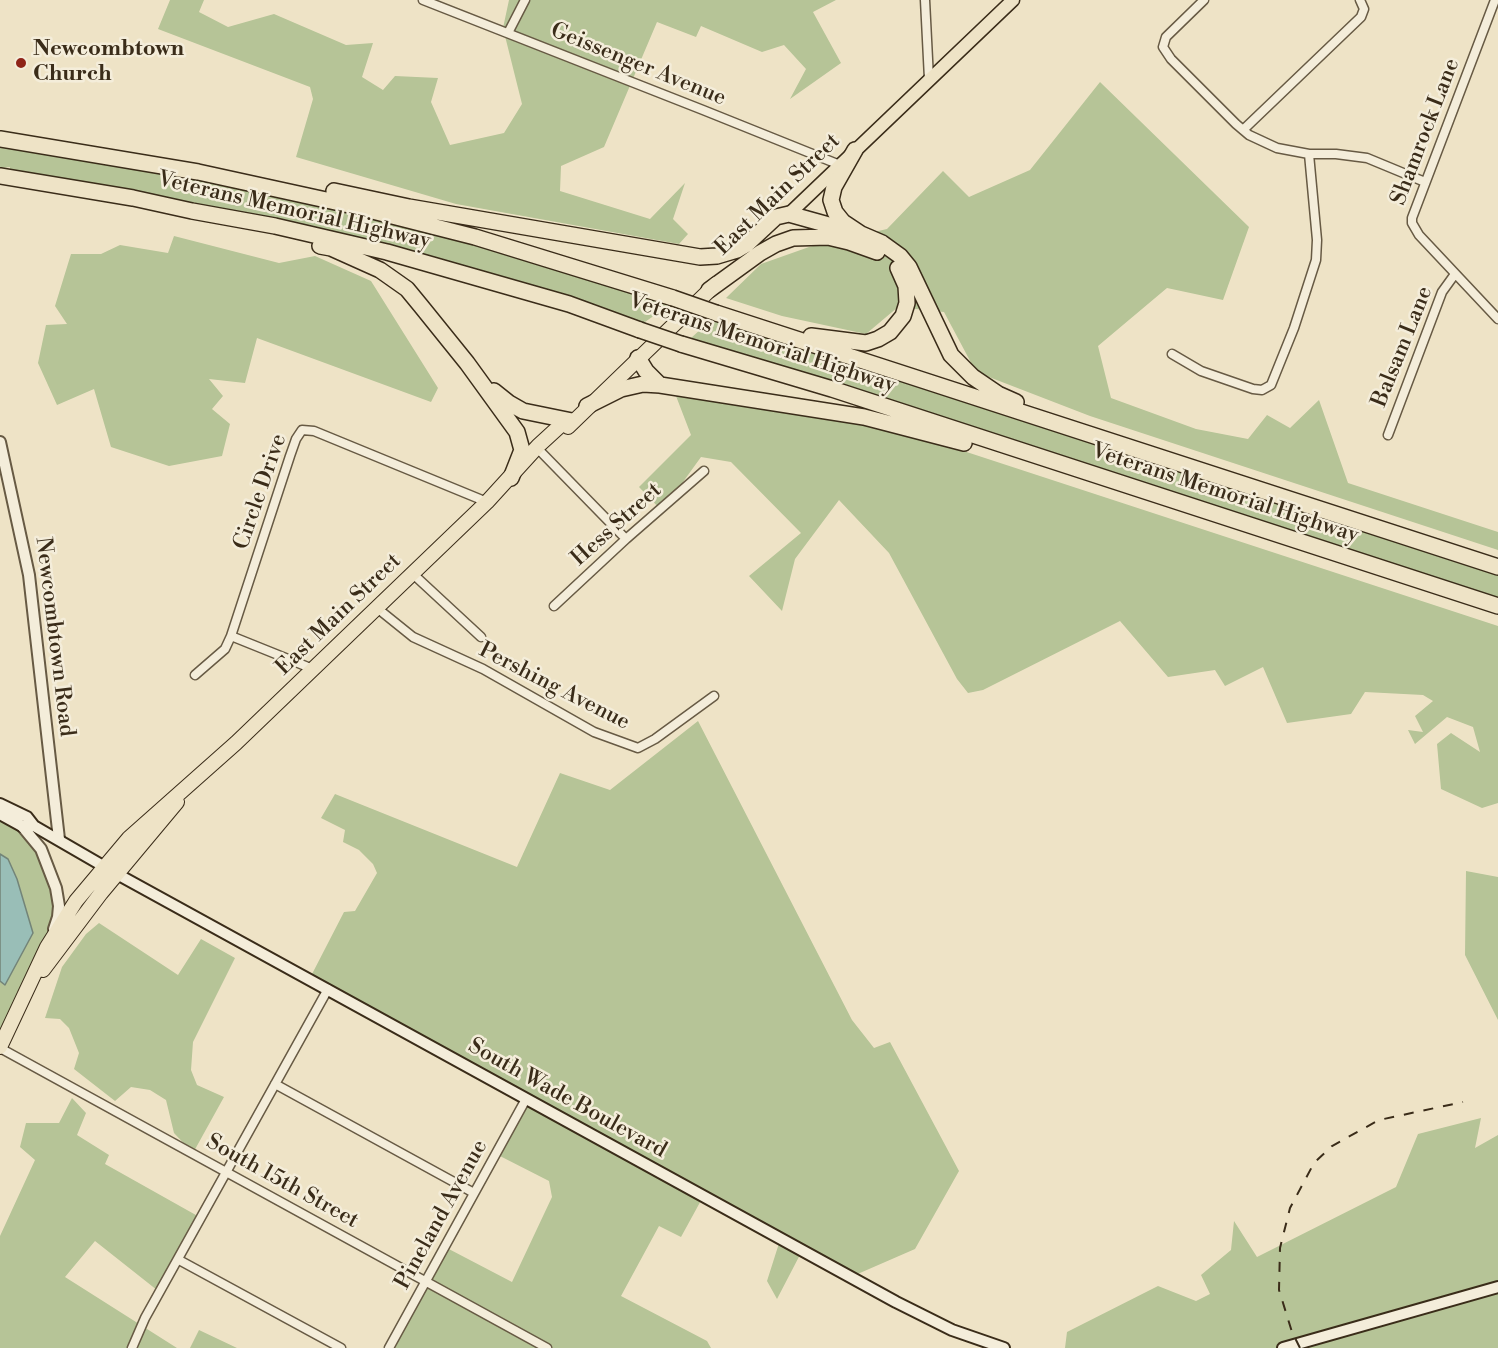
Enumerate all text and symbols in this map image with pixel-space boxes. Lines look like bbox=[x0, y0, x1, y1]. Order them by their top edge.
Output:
street label: Geissenger Avenue bbox=[546, 18, 730, 112]
place label: Newcombtown Church bbox=[33, 37, 184, 88]
street label: Shamrock Lane bbox=[1386, 55, 1466, 209]
marker: Newcombtown Church bbox=[14, 56, 28, 70]
street label: East Main Street bbox=[710, 129, 846, 261]
street label: Veterans Memorial Highway bbox=[155, 167, 433, 255]
street label: Balsam Lane bbox=[1367, 283, 1439, 411]
street label: Veterans Memorial Highway bbox=[625, 288, 899, 400]
street label: Circle Drive bbox=[229, 431, 293, 553]
street label: Veterans Memorial Highway bbox=[1088, 438, 1362, 550]
street label: Hess Street bbox=[566, 478, 668, 572]
street label: Newcombtown Road bbox=[29, 536, 79, 738]
street label: East Main Street bbox=[271, 549, 407, 681]
street label: Pershing Avenue bbox=[474, 638, 634, 736]
street label: South Wade Boulevard bbox=[463, 1033, 671, 1165]
street label: South 15th Street bbox=[201, 1129, 363, 1235]
street label: Pineland Avenue bbox=[390, 1136, 494, 1294]

